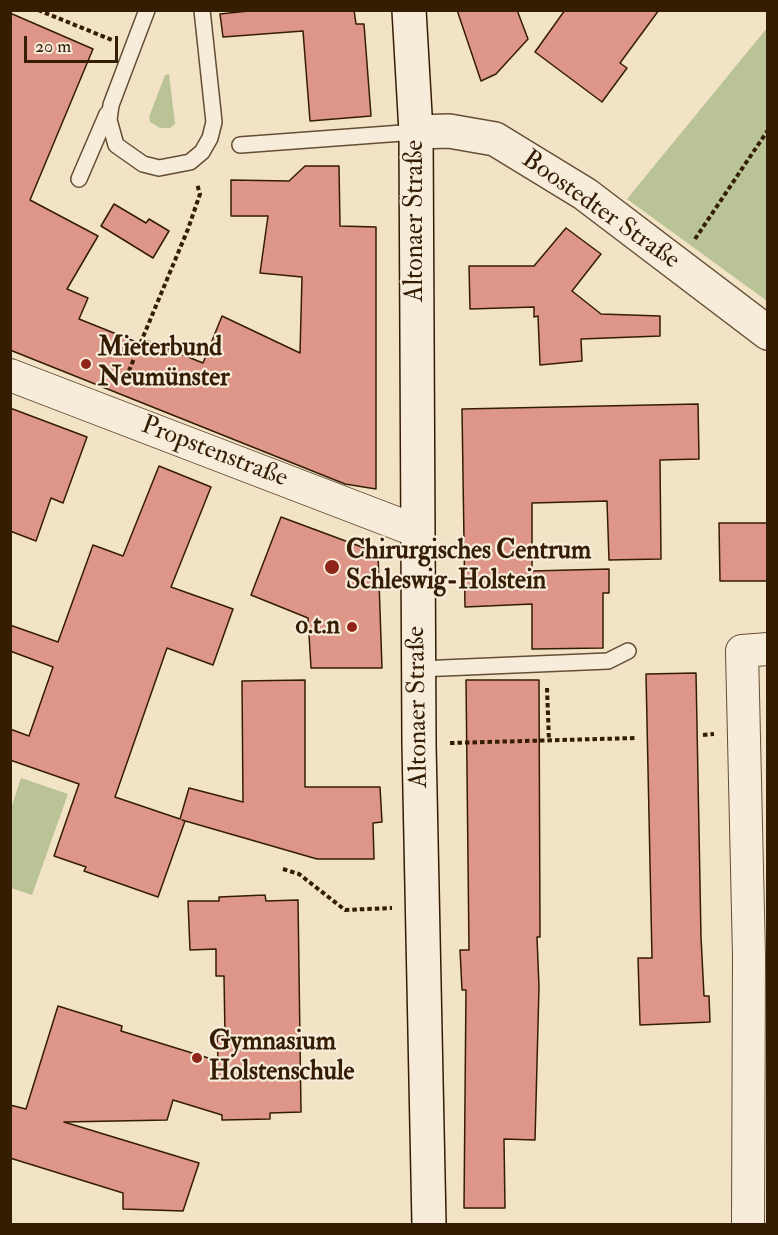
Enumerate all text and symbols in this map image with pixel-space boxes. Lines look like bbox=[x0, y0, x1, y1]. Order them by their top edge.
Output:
scale bar bbox=[27, 24, 122, 62]
text: 20 m bbox=[35, 35, 71, 58]
street label: Altonaer Straße bbox=[400, 140, 432, 302]
street label: Boostedter Straße bbox=[515, 145, 685, 277]
place label: Mieterbund Neumünster bbox=[98, 333, 230, 394]
marker: Mieterbund Neumünster bbox=[79, 357, 93, 371]
street label: Propstenstraße bbox=[136, 411, 292, 495]
place label: Chirurgisches Centrum Schleswig-Holstein bbox=[346, 536, 591, 598]
marker: Chirurgisches Centrum Schleswig-Holstein bbox=[323, 558, 341, 576]
place label: o.t.n bbox=[296, 611, 340, 643]
marker: o.t.n bbox=[345, 620, 359, 634]
street label: Altonaer Straße bbox=[402, 626, 436, 788]
place label: Gymnasium Holstenschule bbox=[209, 1027, 354, 1088]
marker: Gymnasium Holstenschule bbox=[190, 1051, 204, 1065]

